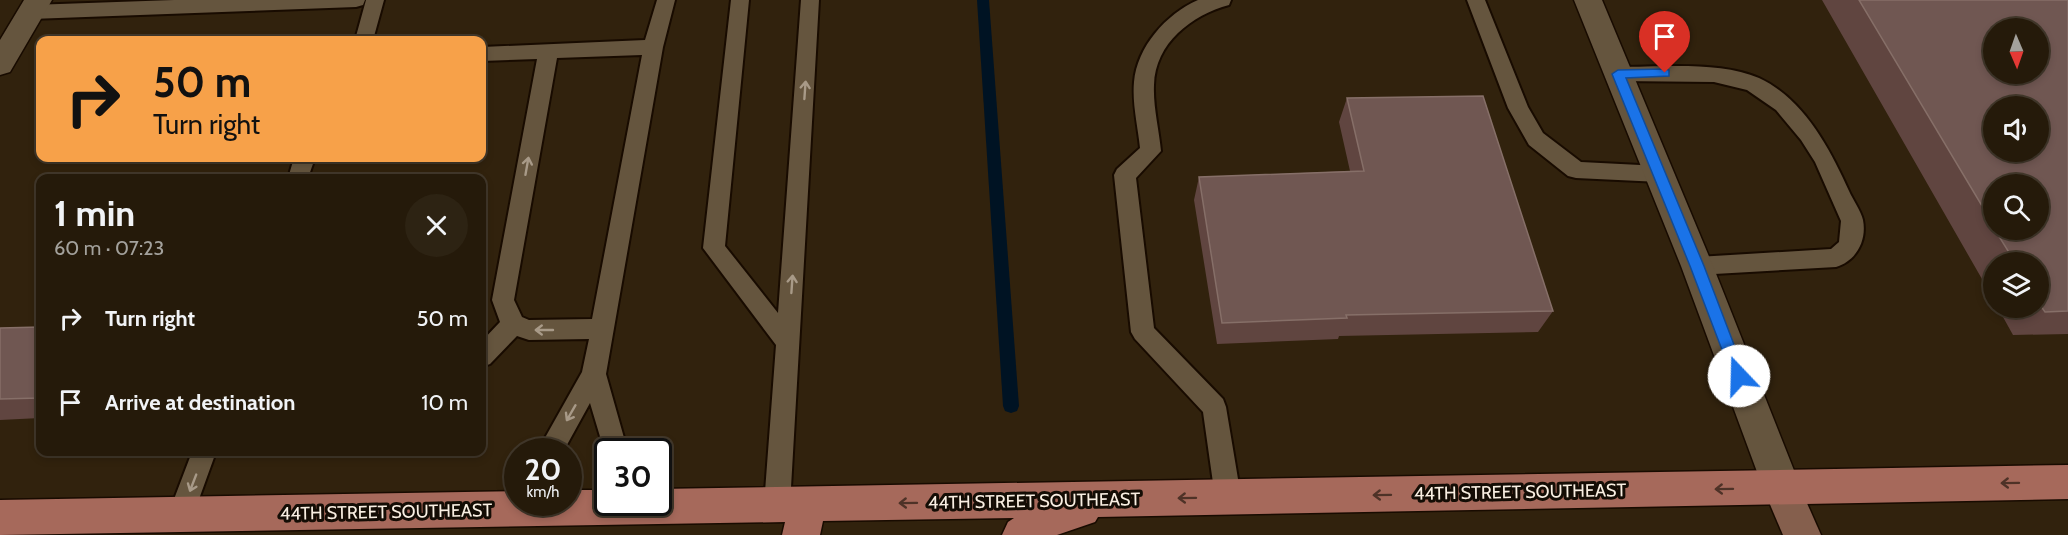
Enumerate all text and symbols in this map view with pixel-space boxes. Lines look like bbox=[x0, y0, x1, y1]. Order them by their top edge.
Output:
pin bbox=[1639, 11, 1690, 73]
north arrow bbox=[1983, 18, 2049, 84]
map controls bbox=[1983, 18, 2049, 318]
icon: arrive bbox=[1648, 20, 1681, 53]
text: 50 m bbox=[153, 56, 251, 108]
icon: right bbox=[54, 60, 132, 138]
one-way arrow bbox=[799, 80, 810, 100]
button: sound bbox=[1983, 96, 2049, 162]
text: Turn right bbox=[153, 108, 260, 141]
one-way arrow bbox=[522, 156, 533, 176]
button: search bbox=[1983, 174, 2049, 240]
text: 1 min bbox=[54, 191, 135, 235]
button: close bbox=[405, 194, 468, 257]
text: 60 m · 07:23 bbox=[54, 236, 164, 260]
button: layers bbox=[1983, 252, 2049, 318]
one-way arrow bbox=[787, 275, 798, 295]
icon: right bbox=[54, 302, 87, 335]
text: Turn right bbox=[105, 305, 195, 332]
text: 50 m bbox=[416, 305, 468, 332]
one-way arrow bbox=[535, 324, 555, 336]
position arrow bbox=[1707, 344, 1771, 408]
icon: arrive bbox=[54, 386, 87, 419]
text: Arrive at destination bbox=[105, 389, 295, 416]
text: 10 m bbox=[421, 389, 468, 416]
one-way arrow bbox=[565, 404, 577, 421]
speed limit sign: 30 bbox=[594, 438, 672, 516]
text: 20 bbox=[524, 451, 562, 488]
one-way arrow bbox=[186, 474, 197, 492]
one-way arrow bbox=[2000, 477, 2020, 489]
street label: 44TH STREET SOUTHEAST bbox=[1414, 479, 1627, 505]
text: km/h bbox=[527, 483, 559, 501]
one-way arrow bbox=[1714, 483, 1734, 495]
street label: 44TH STREET SOUTHEAST bbox=[928, 488, 1141, 514]
one-way arrow bbox=[1372, 489, 1392, 501]
one-way arrow bbox=[1177, 492, 1197, 504]
one-way arrow bbox=[898, 497, 918, 508]
street label: 44TH STREET SOUTHEAST bbox=[280, 499, 493, 525]

